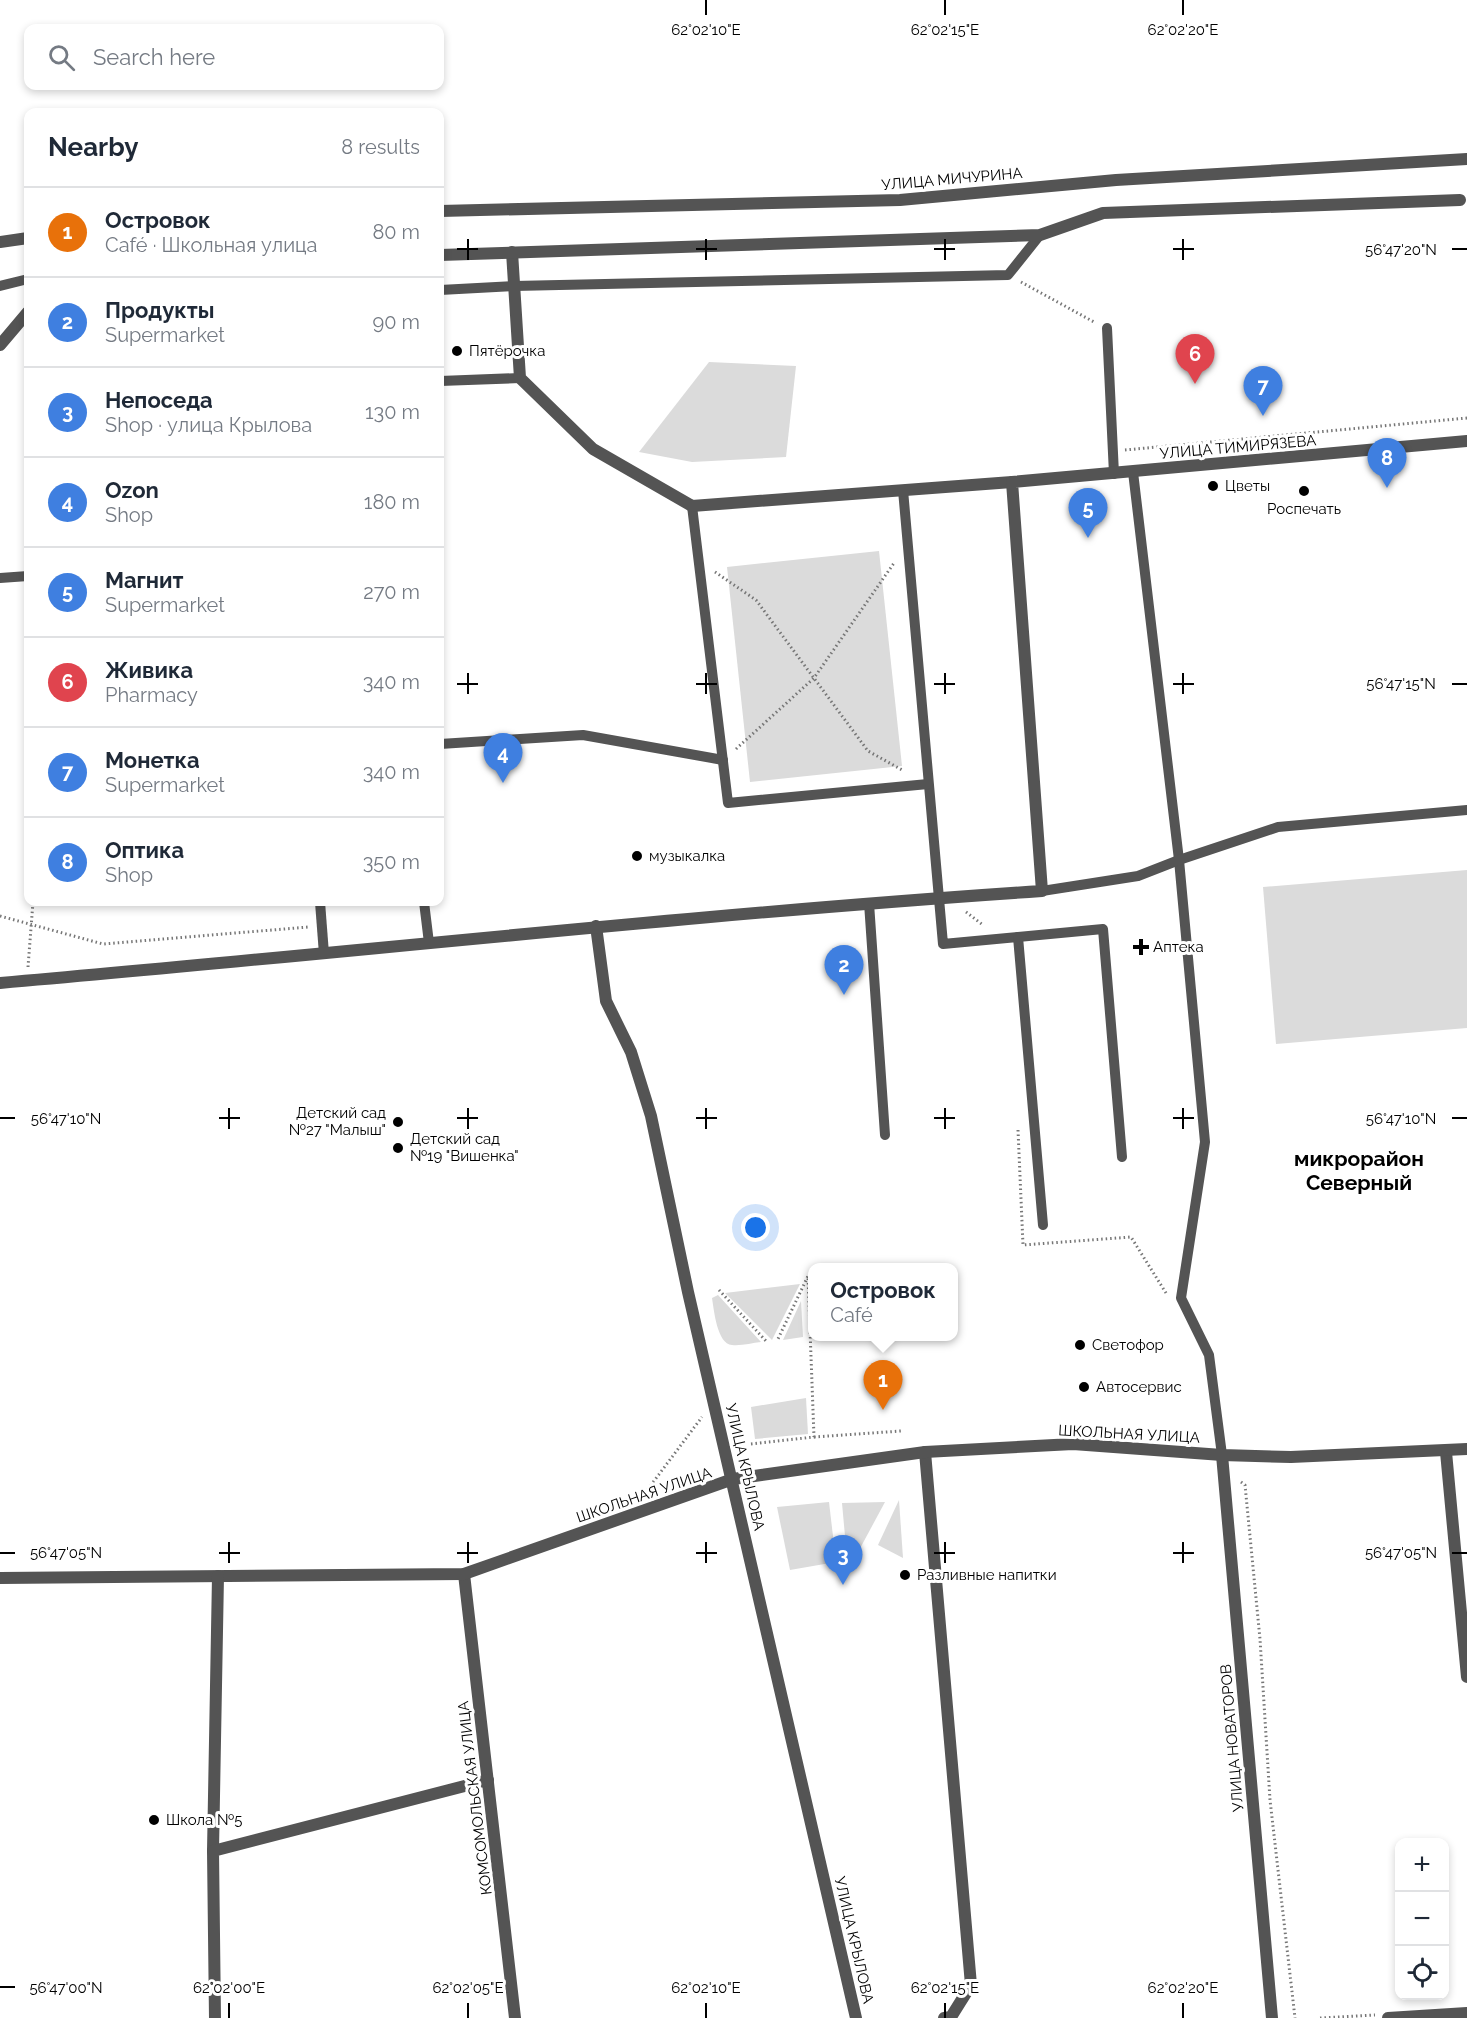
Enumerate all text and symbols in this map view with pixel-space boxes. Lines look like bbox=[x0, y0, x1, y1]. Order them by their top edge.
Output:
text: 62°02'10"E bbox=[671, 21, 741, 39]
text: 62°02'15"E bbox=[911, 21, 979, 39]
text: 62°02'20"E bbox=[1148, 21, 1218, 39]
search box bbox=[24, 24, 444, 90]
icon: search bbox=[45, 41, 78, 74]
text: Search here bbox=[93, 44, 215, 70]
text: Nearby bbox=[48, 132, 138, 162]
text: 8 results bbox=[341, 135, 420, 159]
street label: УЛИЦА МИЧУРИНА bbox=[881, 164, 1023, 194]
text: Островок bbox=[105, 207, 211, 233]
text: 1 bbox=[63, 220, 72, 244]
text: 80 m bbox=[372, 220, 420, 244]
text: Café · Школьная улица bbox=[105, 233, 318, 257]
text: 56°47'20"N bbox=[1365, 241, 1437, 259]
text: Продукты bbox=[105, 297, 214, 323]
text: 2 bbox=[62, 310, 73, 334]
text: 90 m bbox=[373, 310, 420, 334]
text: Supermarket bbox=[105, 323, 225, 347]
pin: 6 bbox=[1176, 334, 1214, 384]
place label: Пятёрочка bbox=[469, 342, 545, 360]
marker: Пятёрочка bbox=[450, 344, 464, 358]
pin: 7 bbox=[1244, 366, 1282, 416]
text: Непоседа bbox=[105, 387, 213, 413]
text: 3 bbox=[62, 400, 73, 424]
text: 130 m bbox=[365, 400, 420, 424]
text: Shop · улица Крылова bbox=[105, 413, 312, 437]
street label: УЛИЦА ТИМИРЯЗЕВА bbox=[1159, 431, 1317, 463]
pin: 8 bbox=[1368, 438, 1406, 488]
text: Ozon bbox=[105, 477, 159, 503]
place label: Цветы bbox=[1225, 477, 1270, 495]
marker: Цветы bbox=[1206, 479, 1220, 493]
marker: Роспечать bbox=[1297, 484, 1311, 498]
pin: 5 bbox=[1068, 488, 1108, 538]
text: 4 bbox=[62, 490, 73, 514]
text: 180 m bbox=[364, 490, 420, 514]
place label: Роспечать bbox=[1267, 500, 1341, 518]
text: Shop bbox=[105, 503, 153, 527]
text: Магнит bbox=[105, 567, 184, 593]
text: 5 bbox=[62, 580, 73, 604]
text: 270 m bbox=[363, 580, 420, 604]
text: Supermarket bbox=[105, 593, 225, 617]
text: Живика bbox=[105, 657, 193, 683]
text: 6 bbox=[61, 670, 74, 694]
text: 340 m bbox=[363, 670, 420, 694]
text: 56°47'15"N bbox=[1366, 675, 1436, 693]
text: Pharmacy bbox=[105, 683, 198, 707]
pin: 4 bbox=[484, 734, 522, 783]
text: Монетка bbox=[105, 747, 200, 773]
text: 7 bbox=[62, 760, 73, 784]
text: 340 m bbox=[363, 760, 420, 784]
text: Supermarket bbox=[105, 773, 225, 797]
text: Оптика bbox=[105, 837, 184, 863]
place label: музыкалка bbox=[649, 847, 725, 865]
marker: музыкалка bbox=[630, 849, 644, 863]
text: 8 bbox=[61, 850, 74, 874]
text: 350 m bbox=[363, 850, 420, 874]
text: Shop bbox=[105, 863, 153, 887]
place label: Аптека bbox=[1153, 938, 1204, 956]
marker: Аптека bbox=[1134, 940, 1148, 954]
pin: 2 bbox=[824, 946, 864, 995]
place label: Детский сад №27 "Малыш" bbox=[289, 1104, 386, 1139]
text: 56°47'10"N bbox=[31, 1110, 101, 1128]
text: 56°47'10"N bbox=[1366, 1110, 1436, 1128]
marker: Детский сад №27 "Малыш" bbox=[391, 1115, 405, 1129]
place label: Детский сад №19 "Вишенка" bbox=[410, 1130, 519, 1165]
marker: Детский сад №19 "Вишенка" bbox=[391, 1141, 405, 1155]
district label: микрорайон Северный bbox=[1294, 1146, 1424, 1195]
your location bbox=[741, 1213, 770, 1242]
popup bbox=[808, 1263, 958, 1341]
text: Островок bbox=[830, 1277, 936, 1303]
text: Café bbox=[830, 1303, 873, 1327]
place label: Светофор bbox=[1092, 1336, 1164, 1354]
marker: Светофор bbox=[1073, 1338, 1087, 1352]
pin: 1 bbox=[864, 1360, 902, 1410]
place label: Автосервис bbox=[1096, 1378, 1182, 1396]
marker: Автосервис bbox=[1077, 1380, 1091, 1394]
street label: УЛИЦА КРЫЛОВА bbox=[722, 1402, 768, 1532]
street label: ШКОЛЬНАЯ УЛИЦА bbox=[1058, 1421, 1200, 1447]
street label: ШКОЛЬНАЯ УЛИЦА bbox=[574, 1463, 714, 1527]
pin: 3 bbox=[824, 1536, 862, 1585]
text: 56°47'05"N bbox=[30, 1544, 102, 1562]
text: 56°47'05"N bbox=[1365, 1544, 1437, 1562]
place label: Разливные напитки bbox=[917, 1566, 1057, 1584]
marker: Разливные напитки bbox=[898, 1568, 912, 1582]
street label: УЛИЦА НОВАТОРОВ bbox=[1217, 1664, 1247, 1812]
street label: КОМСОМОЛЬСКАЯ УЛИЦА bbox=[454, 1700, 496, 1896]
place label: Школа №5 bbox=[166, 1811, 242, 1829]
marker: Школа №5 bbox=[147, 1813, 161, 1827]
map controls bbox=[1395, 1838, 1449, 2000]
button: + bbox=[1395, 1838, 1449, 1892]
street label: УЛИЦА КРЫЛОВА bbox=[831, 1875, 877, 2005]
button: − bbox=[1395, 1892, 1449, 1946]
button: locate bbox=[1395, 1946, 1449, 2000]
text: 56°47'00"N bbox=[29, 1979, 103, 1997]
text: 62°02'00"E bbox=[193, 1979, 265, 1997]
text: 62°02'05"E bbox=[432, 1979, 504, 1997]
text: 62°02'10"E bbox=[671, 1979, 741, 1997]
text: 62°02'15"E bbox=[911, 1979, 979, 1997]
text: 62°02'20"E bbox=[1148, 1979, 1218, 1997]

